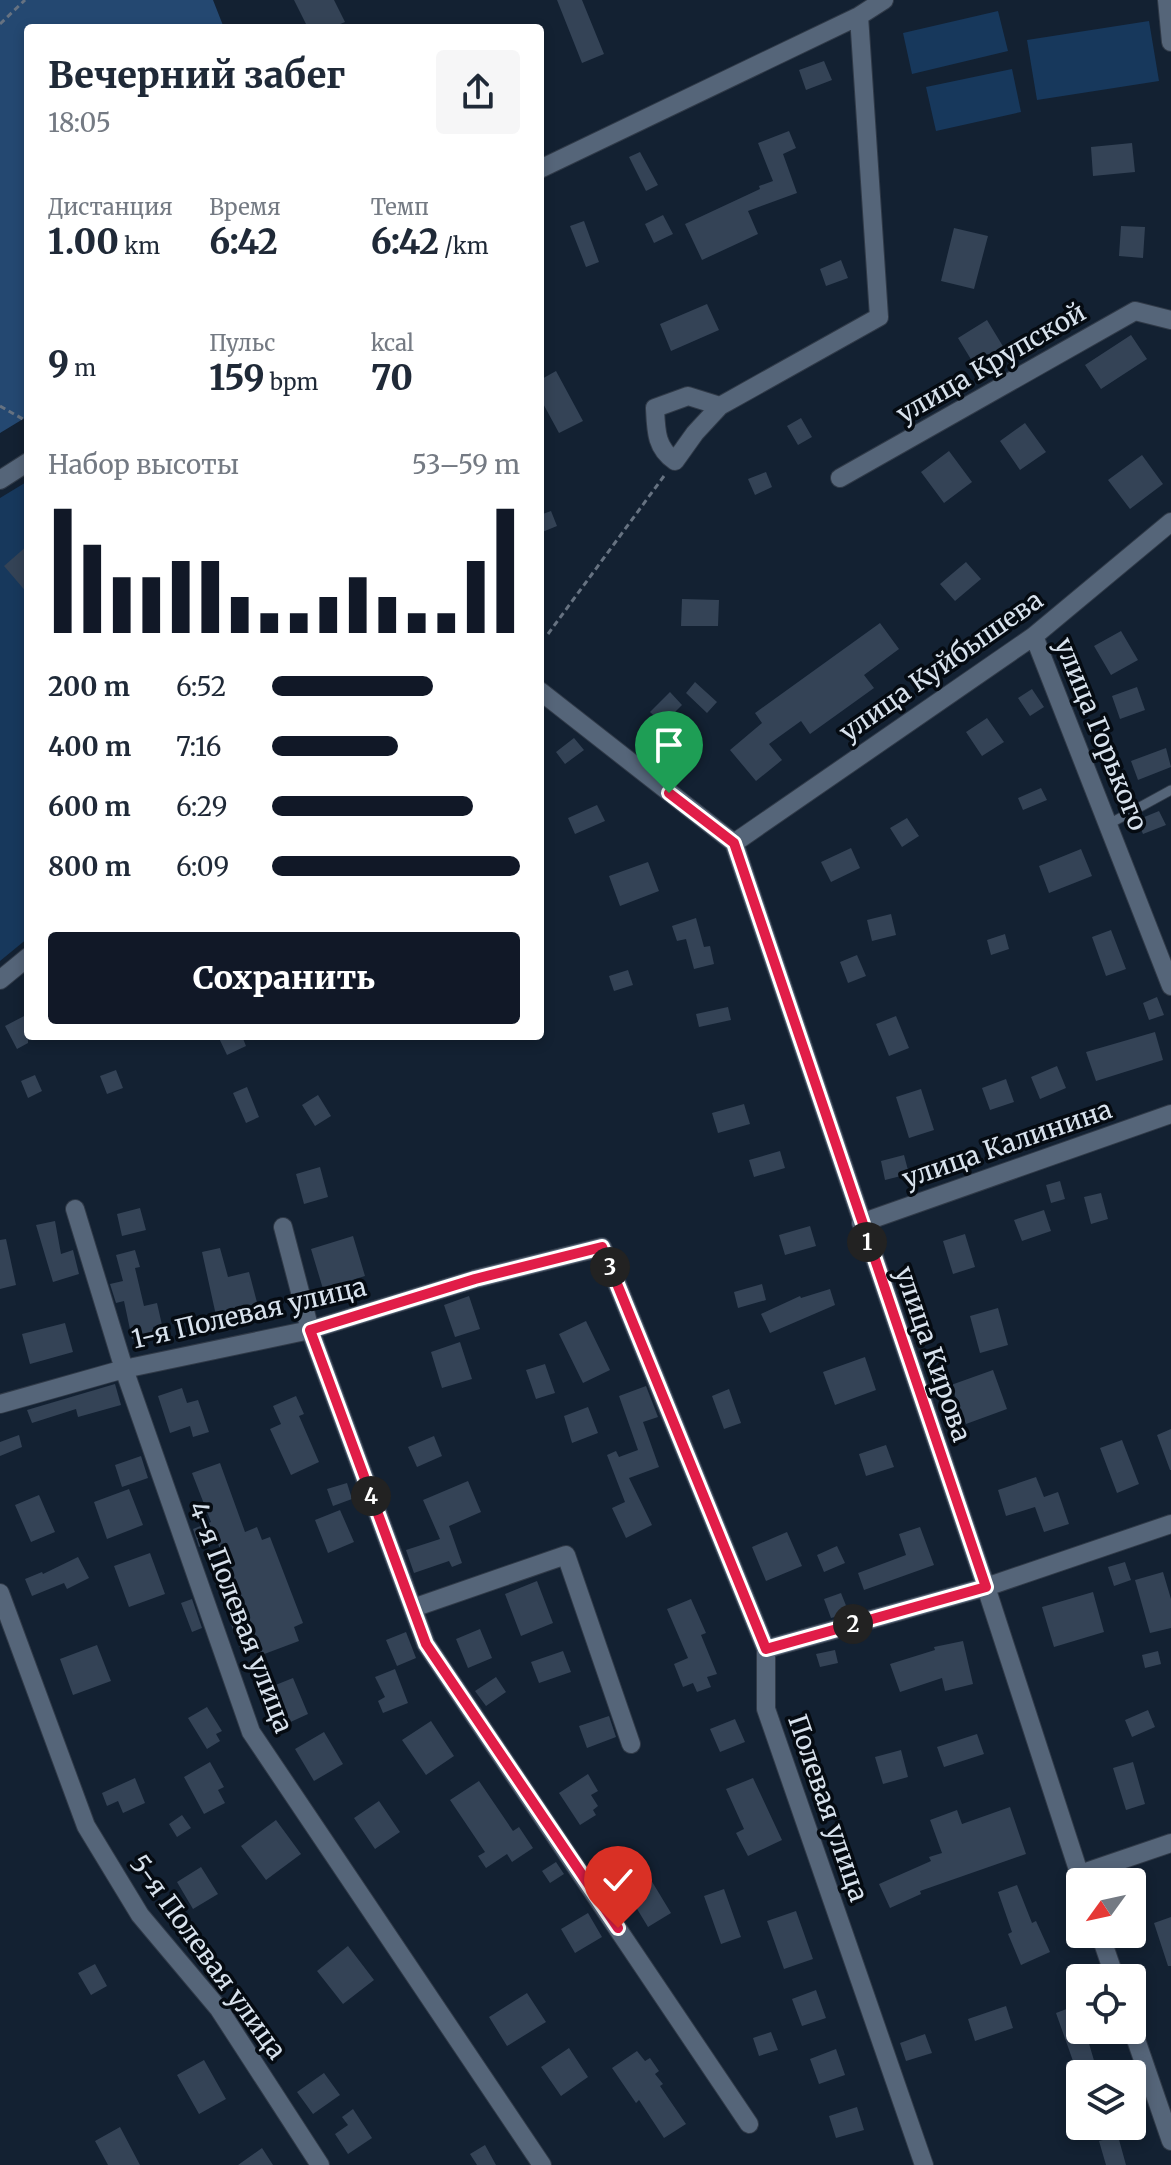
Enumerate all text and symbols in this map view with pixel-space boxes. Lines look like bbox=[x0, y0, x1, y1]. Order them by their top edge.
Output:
button: share bbox=[436, 50, 520, 134]
text: Вечерний забег bbox=[48, 53, 345, 98]
text: 18:05 bbox=[48, 106, 111, 139]
text: Дистанция bbox=[48, 193, 173, 221]
text: Время bbox=[209, 193, 281, 221]
text: Темп bbox=[371, 193, 429, 221]
text: 1.00 bbox=[48, 221, 119, 263]
text: 6:42 bbox=[209, 221, 278, 263]
text: 6:42 bbox=[371, 221, 439, 263]
text: km bbox=[119, 232, 160, 260]
text: /km bbox=[439, 232, 489, 260]
street label: улица Крупской bbox=[890, 295, 1091, 430]
text: Пульс bbox=[209, 329, 275, 357]
text: kcal bbox=[371, 329, 414, 357]
text: 9 bbox=[48, 343, 69, 385]
text: m bbox=[69, 354, 96, 382]
text: 159 bbox=[209, 357, 265, 399]
text: 70 bbox=[371, 357, 413, 399]
text: bpm bbox=[265, 368, 318, 396]
text: Набор высоты bbox=[48, 448, 239, 481]
text: 53–59 m bbox=[412, 448, 520, 481]
street label: улица Куйбышева bbox=[833, 583, 1049, 748]
street label: улица Горького bbox=[1048, 632, 1155, 835]
text: 200 m bbox=[48, 670, 130, 703]
text: 6:52 bbox=[176, 670, 226, 703]
pin bbox=[635, 711, 703, 793]
icon: arrive bbox=[647, 723, 691, 767]
text: 400 m bbox=[48, 730, 131, 763]
text: 7:16 bbox=[176, 730, 221, 763]
text: 600 m bbox=[48, 790, 131, 823]
text: 6:29 bbox=[176, 790, 227, 823]
text: 800 m bbox=[48, 850, 131, 883]
text: 6:09 bbox=[176, 850, 229, 883]
button: Сохранить bbox=[48, 932, 520, 1024]
street label: улица Калинина bbox=[898, 1092, 1116, 1195]
pin: 1 bbox=[847, 1222, 887, 1262]
text: 1 bbox=[862, 1228, 872, 1256]
pin: 3 bbox=[590, 1247, 630, 1287]
text: 3 bbox=[604, 1253, 616, 1281]
street label: улица Кирова bbox=[888, 1262, 979, 1446]
street label: 1-я Полевая улица bbox=[128, 1269, 370, 1356]
pin: 4 bbox=[351, 1476, 391, 1516]
text: 4 bbox=[364, 1482, 378, 1510]
street label: 4-я Полевая улица bbox=[182, 1496, 301, 1737]
pin: 2 bbox=[833, 1604, 873, 1644]
text: 2 bbox=[847, 1610, 859, 1638]
street label: Полевая улица bbox=[781, 1710, 876, 1906]
pin bbox=[584, 1846, 652, 1928]
street label: 5-я Полевая улица bbox=[123, 1848, 294, 2066]
icon: check bbox=[596, 1858, 640, 1902]
north arrow bbox=[1066, 1868, 1146, 1948]
map controls bbox=[1066, 1868, 1146, 2140]
button: locate bbox=[1066, 1964, 1146, 2044]
button: layers bbox=[1066, 2060, 1146, 2140]

